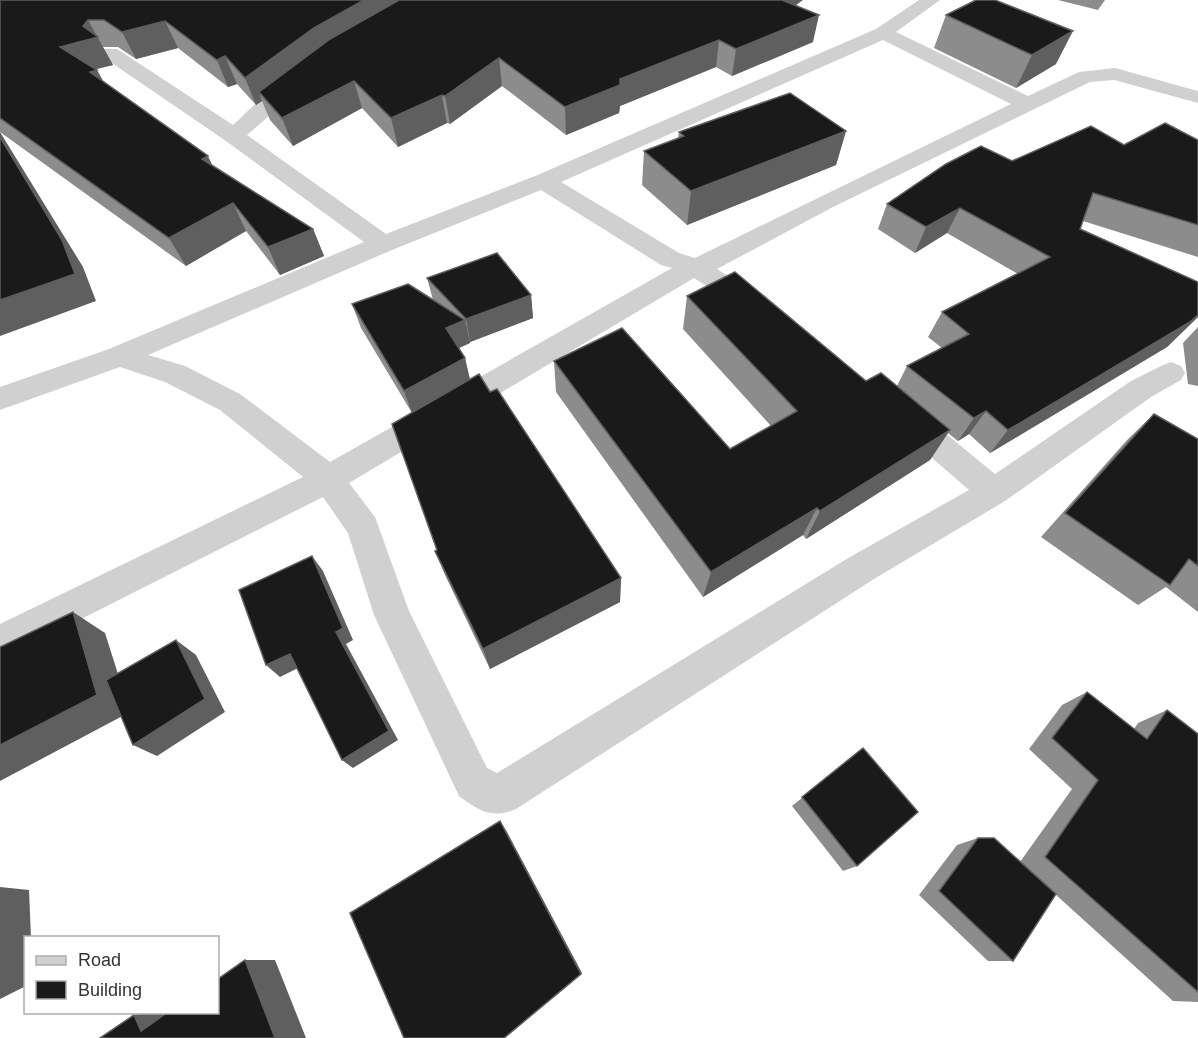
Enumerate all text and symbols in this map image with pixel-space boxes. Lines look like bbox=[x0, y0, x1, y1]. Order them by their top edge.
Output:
legend bbox=[24, 936, 219, 1014]
text: Road bbox=[78, 950, 121, 970]
text: Building bbox=[78, 980, 142, 1000]

